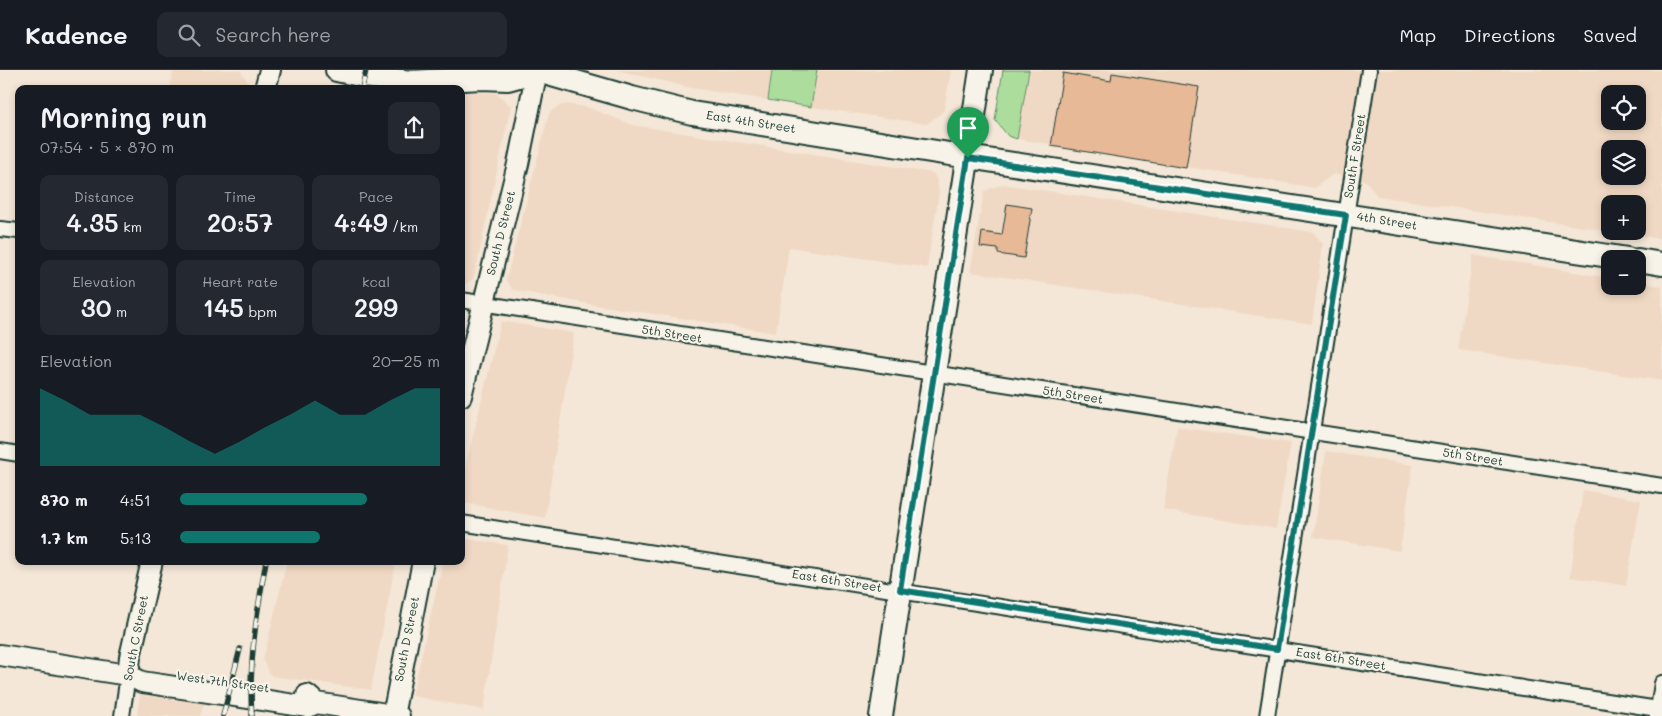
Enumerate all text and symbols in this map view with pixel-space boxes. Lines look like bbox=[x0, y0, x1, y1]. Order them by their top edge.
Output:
search box bbox=[157, 12, 507, 57]
text: Kadence bbox=[25, 19, 127, 50]
icon: search bbox=[175, 21, 203, 49]
text: Search here bbox=[215, 22, 331, 47]
text: Map bbox=[1399, 23, 1436, 47]
text: Directions bbox=[1464, 23, 1556, 47]
text: Saved bbox=[1584, 23, 1637, 47]
map controls bbox=[1601, 85, 1646, 295]
button: locate bbox=[1601, 85, 1646, 130]
text: Morning run bbox=[40, 99, 207, 135]
button: share bbox=[388, 102, 440, 154]
street label: East 4th Street bbox=[705, 106, 797, 136]
pin bbox=[947, 107, 989, 158]
street label: South F Street bbox=[1339, 113, 1369, 199]
icon: arrive bbox=[954, 114, 982, 142]
text: 07:54 · 5 × 870 m bbox=[40, 136, 174, 157]
button: layers bbox=[1601, 140, 1646, 185]
text: Distance bbox=[74, 187, 134, 206]
text: Time bbox=[224, 187, 256, 206]
text: Pace bbox=[359, 187, 393, 206]
street label: South D Street bbox=[482, 189, 518, 277]
button: + bbox=[1601, 195, 1646, 240]
text: 4.35 bbox=[66, 206, 119, 238]
text: 20:57 bbox=[207, 206, 273, 238]
text: 4:49 bbox=[334, 206, 388, 238]
street label: 4th Street bbox=[1356, 207, 1419, 233]
text: km bbox=[119, 217, 142, 236]
text: /km bbox=[388, 217, 418, 236]
button: − bbox=[1601, 250, 1646, 295]
text: Elevation bbox=[73, 272, 135, 291]
text: Heart rate bbox=[202, 272, 278, 291]
text: kcal bbox=[362, 272, 390, 291]
text: 30 bbox=[81, 291, 112, 323]
text: 145 bbox=[203, 291, 244, 323]
text: 299 bbox=[354, 291, 398, 323]
text: m bbox=[112, 302, 127, 321]
text: bpm bbox=[244, 302, 277, 321]
street label: 5th Street bbox=[641, 320, 704, 346]
text: Elevation bbox=[40, 350, 112, 371]
text: 20–25 m bbox=[372, 350, 440, 371]
street label: 5th Street bbox=[1042, 381, 1105, 407]
street label: 5th Street bbox=[1442, 443, 1505, 469]
text: 870 m bbox=[40, 489, 88, 510]
text: 4:51 bbox=[120, 489, 151, 510]
text: 1.7 km bbox=[40, 527, 88, 548]
text: 5:13 bbox=[120, 527, 151, 548]
street label: East 6th Street bbox=[791, 565, 883, 595]
street label: South C Street bbox=[119, 594, 151, 682]
street label: South D Street bbox=[390, 595, 422, 683]
street label: East 6th Street bbox=[1295, 643, 1387, 673]
street label: West 7th Street bbox=[176, 667, 271, 695]

